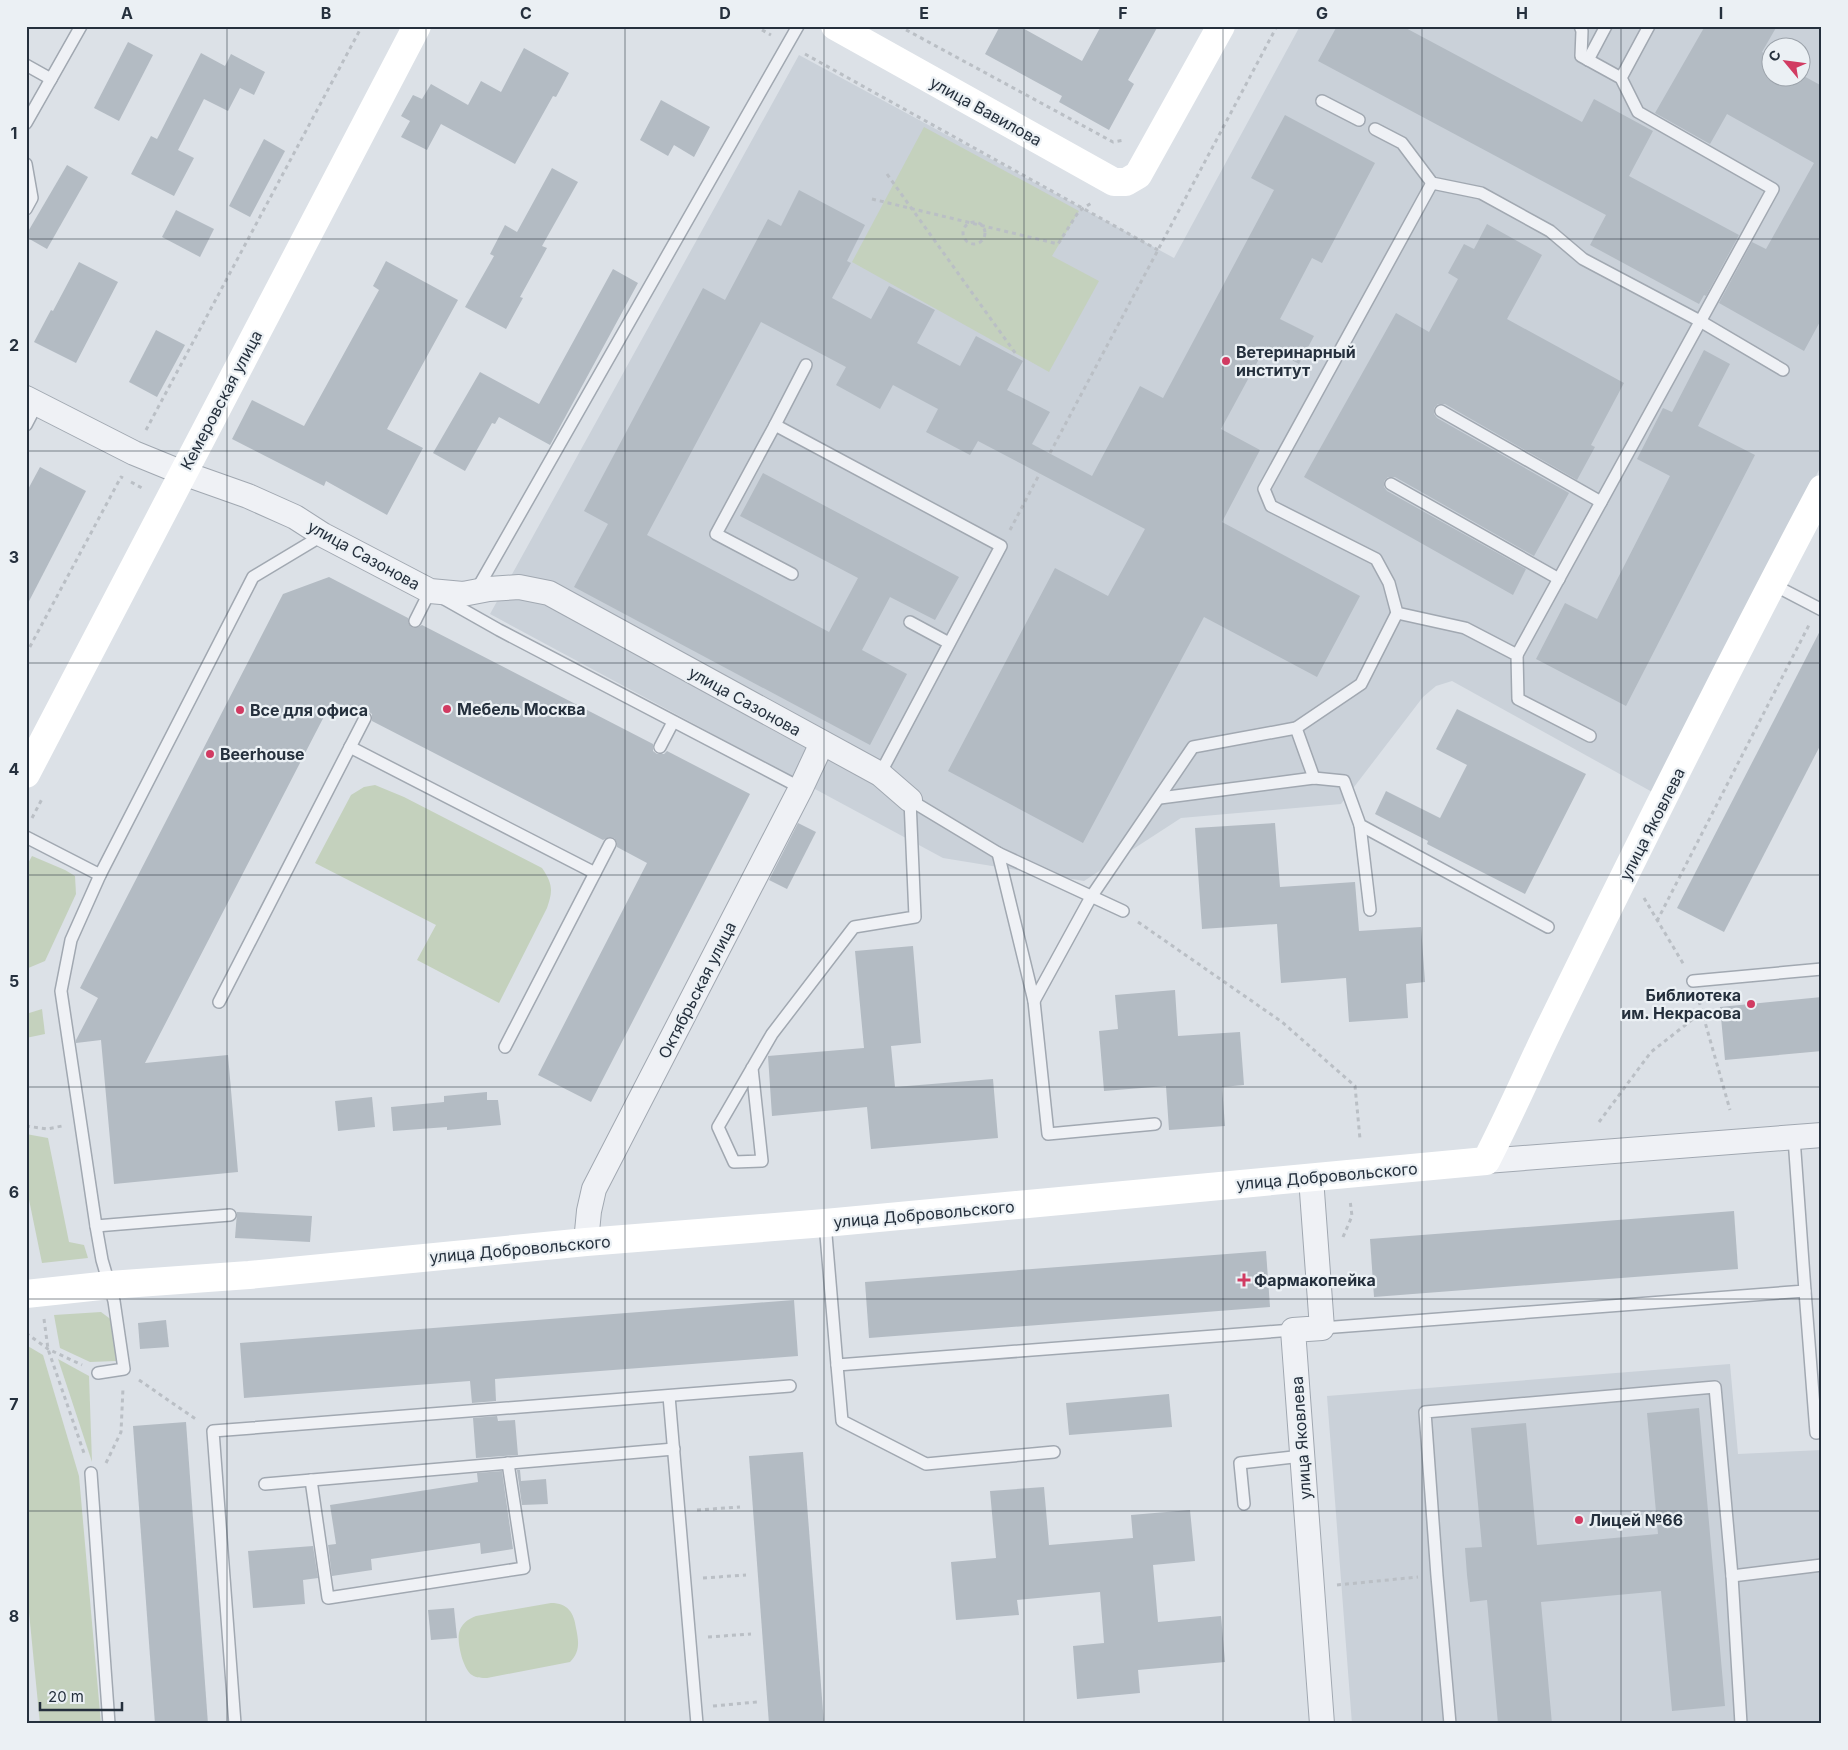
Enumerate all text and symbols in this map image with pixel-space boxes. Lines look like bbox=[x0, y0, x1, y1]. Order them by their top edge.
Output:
text: A bbox=[121, 3, 133, 23]
text: B bbox=[321, 3, 331, 23]
text: C bbox=[520, 3, 532, 23]
text: D bbox=[719, 3, 731, 23]
text: E bbox=[919, 3, 929, 23]
text: F bbox=[1118, 3, 1128, 23]
text: G bbox=[1316, 3, 1328, 23]
text: H bbox=[1516, 3, 1528, 23]
text: I bbox=[1719, 3, 1723, 23]
north arrow bbox=[1760, 38, 1810, 88]
text: С bbox=[1764, 47, 1784, 64]
street label: улица Вавилова bbox=[927, 72, 1045, 150]
text: 1 bbox=[11, 123, 17, 143]
street label: Кемеровская улица bbox=[176, 327, 266, 473]
text: 2 bbox=[9, 335, 19, 355]
place label: Ветеринарный институт bbox=[1236, 342, 1356, 380]
marker: Ветеринарный институт bbox=[1220, 355, 1232, 367]
street label: улица Сазонова bbox=[304, 516, 424, 594]
text: 3 bbox=[9, 547, 19, 567]
street label: улица Сазонова bbox=[685, 662, 805, 740]
place label: Мебель Москва bbox=[457, 699, 586, 719]
place label: Все для офиса bbox=[250, 700, 368, 720]
marker: Мебель Москва bbox=[441, 703, 453, 715]
marker: Все для офиса bbox=[234, 704, 246, 716]
place label: Beerhouse bbox=[220, 744, 305, 764]
marker: Beerhouse bbox=[204, 748, 216, 760]
text: 4 bbox=[9, 759, 20, 779]
street label: улица Яковлева bbox=[1615, 764, 1689, 884]
street label: Октябрьская улица bbox=[654, 918, 740, 1062]
text: 5 bbox=[9, 971, 19, 991]
place label: Библиотека им. Некрасова bbox=[1621, 985, 1741, 1023]
marker: Библиотека им. Некрасова bbox=[1745, 998, 1757, 1010]
street label: улица Добровольского bbox=[1236, 1158, 1418, 1194]
text: 6 bbox=[9, 1182, 19, 1202]
street label: улица Добровольского bbox=[833, 1196, 1015, 1232]
street label: улица Добровольского bbox=[429, 1231, 611, 1267]
place label: Фармакопейка bbox=[1254, 1270, 1376, 1290]
marker: Фармакопейка bbox=[1238, 1274, 1250, 1286]
street label: улица Яковлева bbox=[1287, 1376, 1315, 1500]
text: 7 bbox=[9, 1394, 19, 1414]
place label: Лицей №66 bbox=[1589, 1510, 1683, 1530]
marker: Лицей №66 bbox=[1573, 1514, 1585, 1526]
text: 8 bbox=[9, 1606, 19, 1626]
scale bar bbox=[40, 1680, 122, 1712]
text: 20 m bbox=[48, 1687, 84, 1706]

